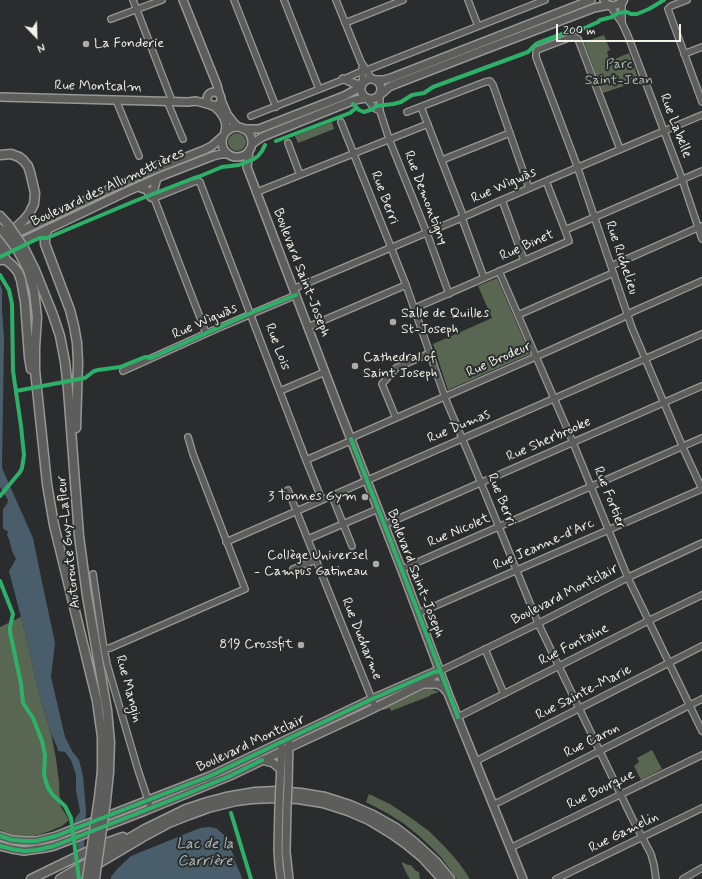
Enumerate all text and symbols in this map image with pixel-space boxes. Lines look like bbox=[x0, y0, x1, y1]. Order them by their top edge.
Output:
north arrow bbox=[16, 16, 56, 56]
scale bar bbox=[558, 16, 683, 42]
text: 200 m bbox=[563, 23, 596, 39]
place label: La Fonderie bbox=[94, 36, 164, 52]
text: N bbox=[35, 39, 47, 55]
marker: La Fonderie bbox=[81, 39, 91, 49]
park label: Parc Saint-Jean bbox=[585, 57, 653, 90]
street label: Rue Montcalm bbox=[54, 78, 142, 96]
street label: Rue Labelle bbox=[655, 91, 695, 161]
street label: Boulevard des Allumettières bbox=[29, 145, 187, 231]
street label: Rue Demontigny bbox=[399, 149, 451, 247]
street label: Rue Wìgwàs bbox=[469, 164, 539, 208]
street label: Rue Berri bbox=[366, 169, 402, 227]
street label: Boulevard Saint-Joseph bbox=[269, 206, 333, 340]
street label: Rue Richelieu bbox=[601, 219, 641, 297]
street label: Rue Binet bbox=[497, 227, 557, 265]
street label: Rue Wìgwàs bbox=[170, 300, 240, 344]
place label: Salle de Quilles St-Joseph bbox=[401, 306, 489, 338]
marker: Salle de Quilles St-Joseph bbox=[388, 317, 398, 327]
street label: Rue Lois bbox=[260, 321, 294, 373]
street label: Rue Brodeur bbox=[464, 338, 534, 382]
place label: Cathedral of Saint Joseph bbox=[363, 350, 438, 382]
marker: Cathedral of Saint Joseph bbox=[350, 361, 360, 371]
street label: Rue Dumas bbox=[425, 406, 493, 448]
street label: Rue Sherbrooke bbox=[504, 414, 594, 466]
street label: Rue Fortier bbox=[589, 464, 629, 532]
street label: Rue Berri bbox=[483, 471, 519, 529]
street label: Autoroute Guy-Lafleur bbox=[54, 475, 84, 609]
place label: 3 Tonnes Gym bbox=[268, 489, 357, 505]
marker: 3 Tonnes Gym bbox=[360, 492, 370, 502]
street label: Boulevard Saint-Joseph bbox=[383, 507, 447, 641]
street label: Rue Nicolet bbox=[425, 510, 493, 552]
street label: Rue Jeanne-d'Arc bbox=[491, 515, 597, 575]
place label: Collège Universel - Campus Gatineau bbox=[254, 548, 368, 580]
marker: Collège Universel - Campus Gatineau bbox=[371, 559, 381, 569]
street label: Boulevard Montclair bbox=[509, 561, 621, 629]
street label: Rue Ducharme bbox=[337, 595, 385, 683]
street label: Rue Fontaine bbox=[536, 620, 612, 670]
place label: 819 Crossfit bbox=[219, 637, 293, 653]
marker: 819 Crossfit bbox=[296, 640, 306, 650]
street label: Rue Mangin bbox=[111, 653, 145, 725]
street label: Rue Sainte-Marie bbox=[533, 662, 635, 724]
street label: Boulevard Montclair bbox=[194, 712, 308, 776]
street label: Rue Caron bbox=[561, 720, 623, 762]
street label: Rue Bourque bbox=[564, 766, 638, 814]
street label: Rue Gamelin bbox=[586, 809, 662, 857]
water label: Lac de la Carrière bbox=[176, 836, 234, 871]

